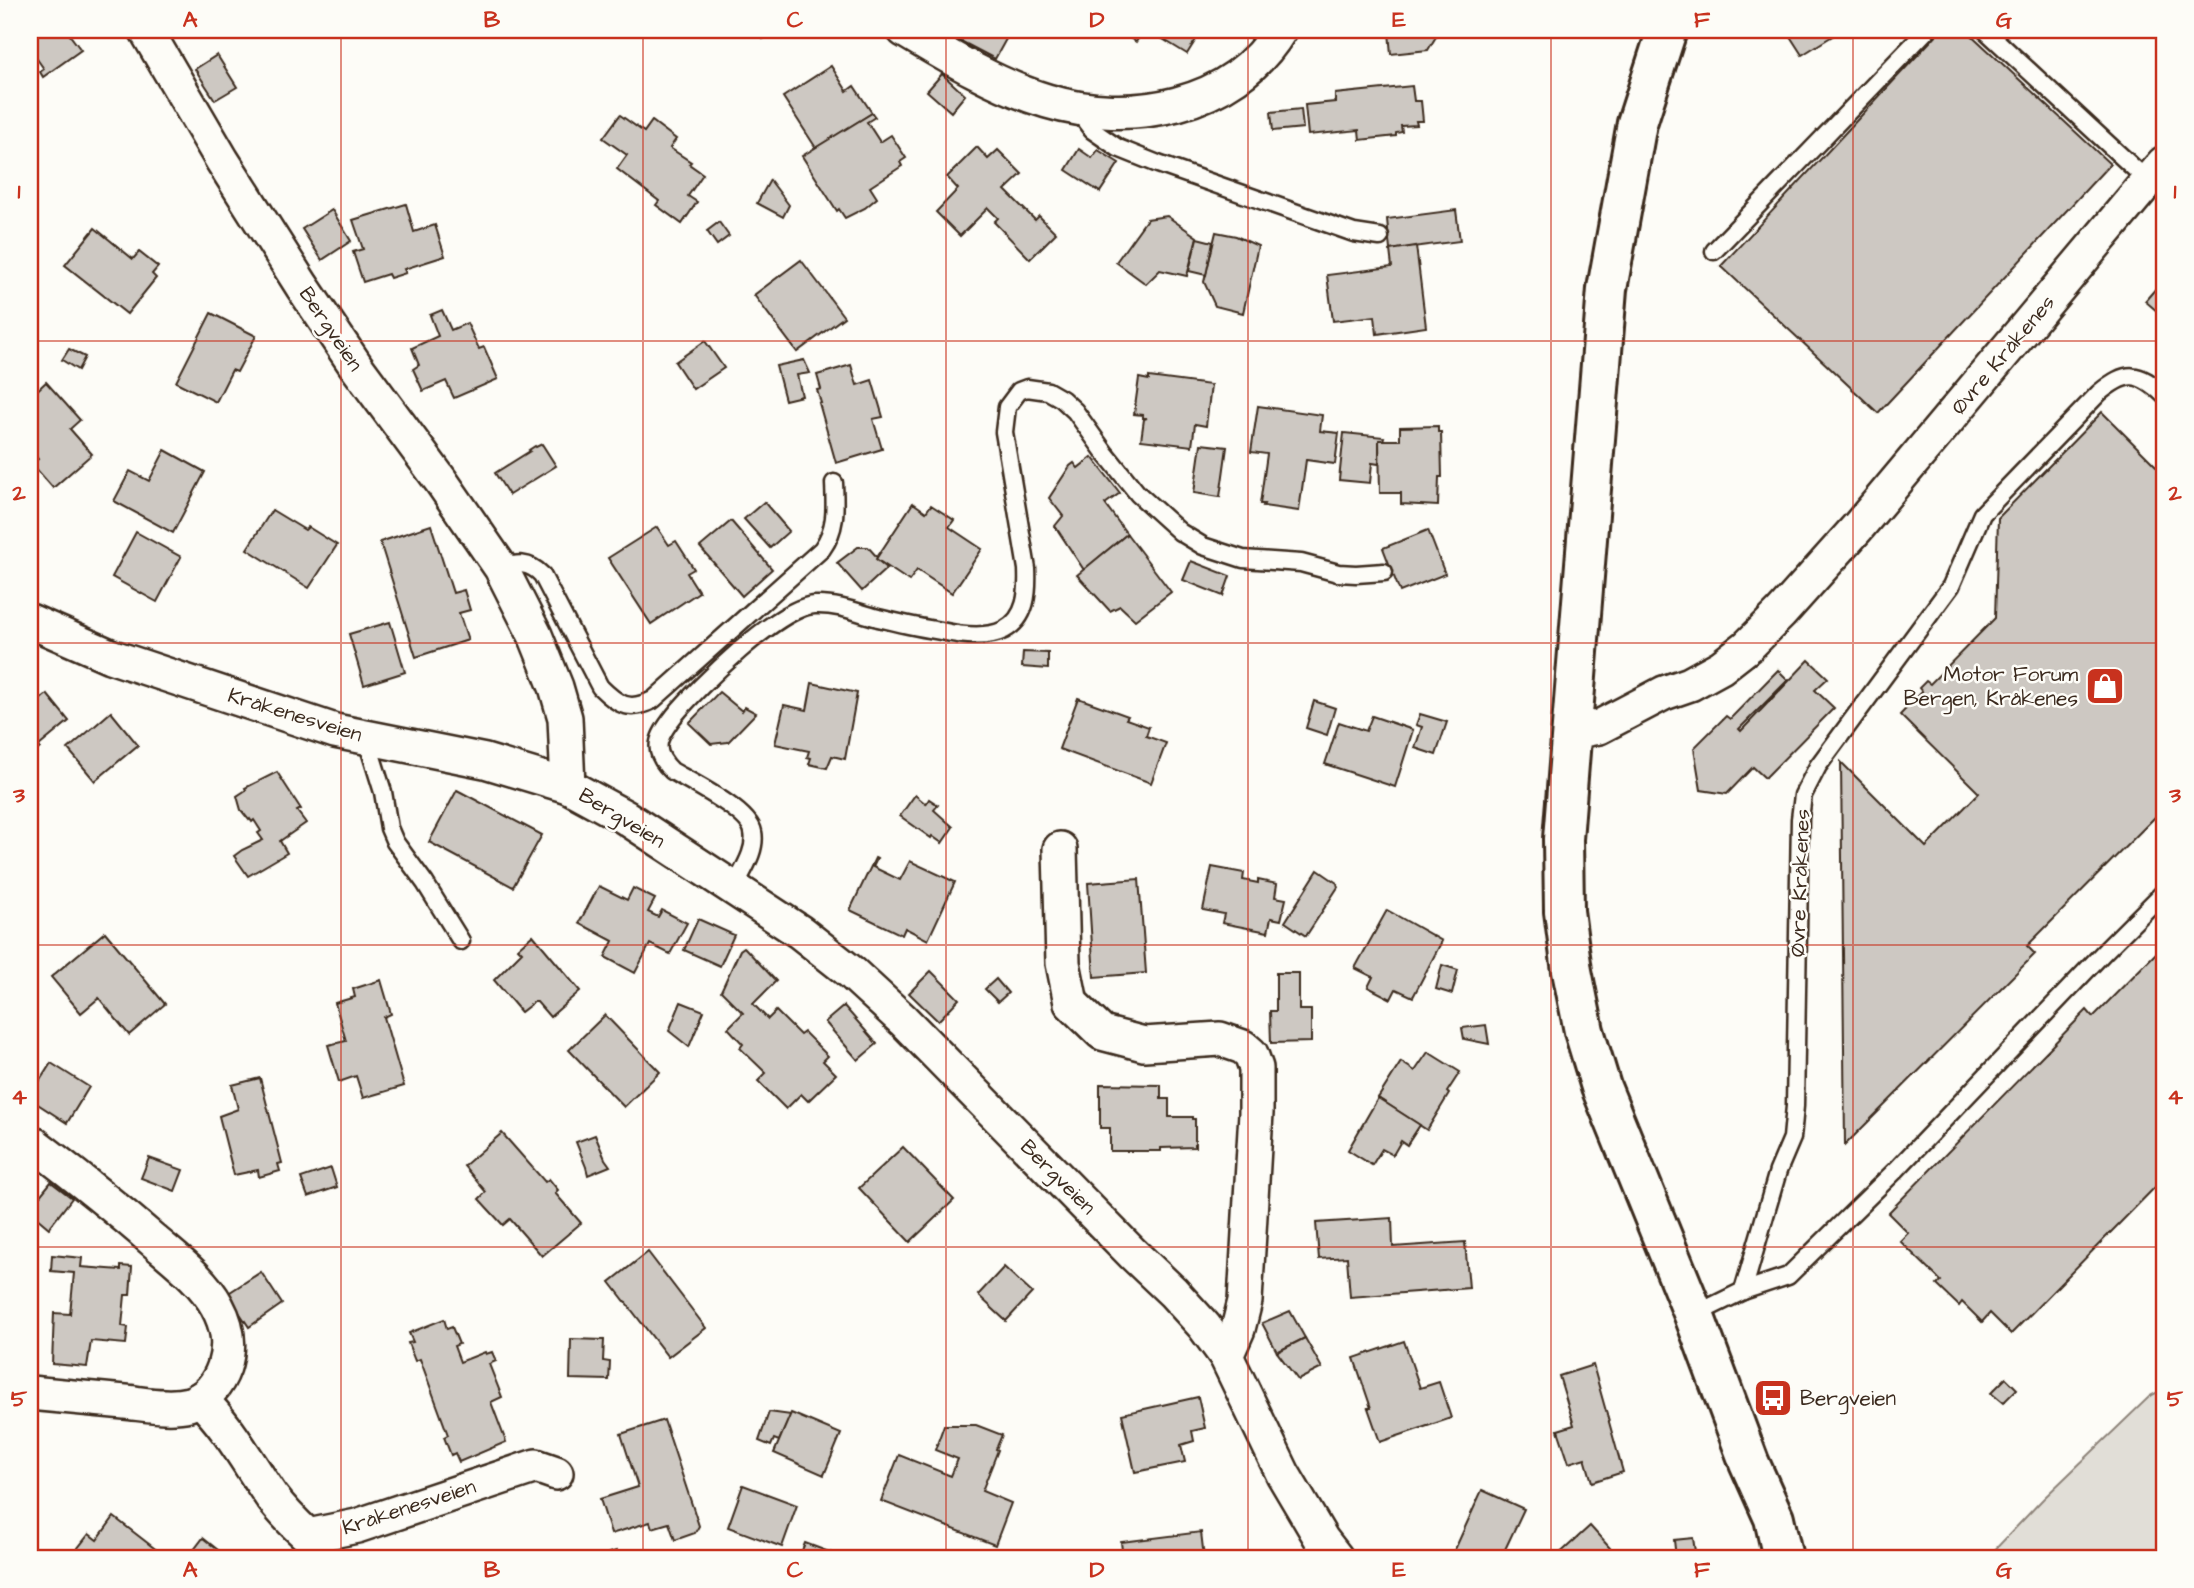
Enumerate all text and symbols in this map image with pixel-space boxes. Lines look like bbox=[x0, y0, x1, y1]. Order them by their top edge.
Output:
text: A bbox=[183, 4, 198, 36]
text: B bbox=[484, 4, 501, 36]
text: C bbox=[787, 4, 804, 36]
text: D bbox=[1090, 4, 1105, 36]
text: E bbox=[1392, 4, 1406, 36]
text: F bbox=[1694, 4, 1711, 36]
text: G bbox=[1996, 4, 2012, 36]
text: 1 bbox=[18, 175, 21, 207]
text: 1 bbox=[2174, 175, 2177, 207]
street label: Bergveien bbox=[290, 281, 370, 378]
street label: Øvre Kråkenes bbox=[1944, 289, 2062, 421]
text: 2 bbox=[11, 477, 26, 509]
text: 2 bbox=[2167, 477, 2182, 509]
place label: Motor Forum Bergen, Kråkenes bbox=[1904, 660, 2079, 715]
shop icon: Motor Forum Bergen, Kråkenes bbox=[2084, 665, 2126, 707]
street label: Kråkenesveien bbox=[224, 681, 366, 749]
text: 3 bbox=[12, 779, 25, 811]
text: 3 bbox=[2168, 779, 2181, 811]
street label: Bergveien bbox=[572, 781, 671, 857]
street label: Øvre Kråkenes bbox=[1783, 809, 1817, 957]
text: 4 bbox=[11, 1081, 27, 1113]
text: 4 bbox=[2167, 1081, 2183, 1113]
street label: Bergveien bbox=[1012, 1133, 1102, 1223]
bus stop icon: Bergveien bbox=[1752, 1377, 1794, 1419]
text: 5 bbox=[11, 1383, 28, 1415]
text: 5 bbox=[2167, 1383, 2184, 1415]
place label: Bergveien bbox=[1800, 1384, 1896, 1415]
street label: Kråkenesveien bbox=[338, 1472, 480, 1542]
text: A bbox=[183, 1554, 198, 1586]
text: B bbox=[484, 1554, 501, 1586]
text: C bbox=[787, 1554, 804, 1586]
text: D bbox=[1090, 1554, 1105, 1586]
text: E bbox=[1392, 1554, 1406, 1586]
text: F bbox=[1694, 1554, 1711, 1586]
text: G bbox=[1996, 1554, 2012, 1586]

